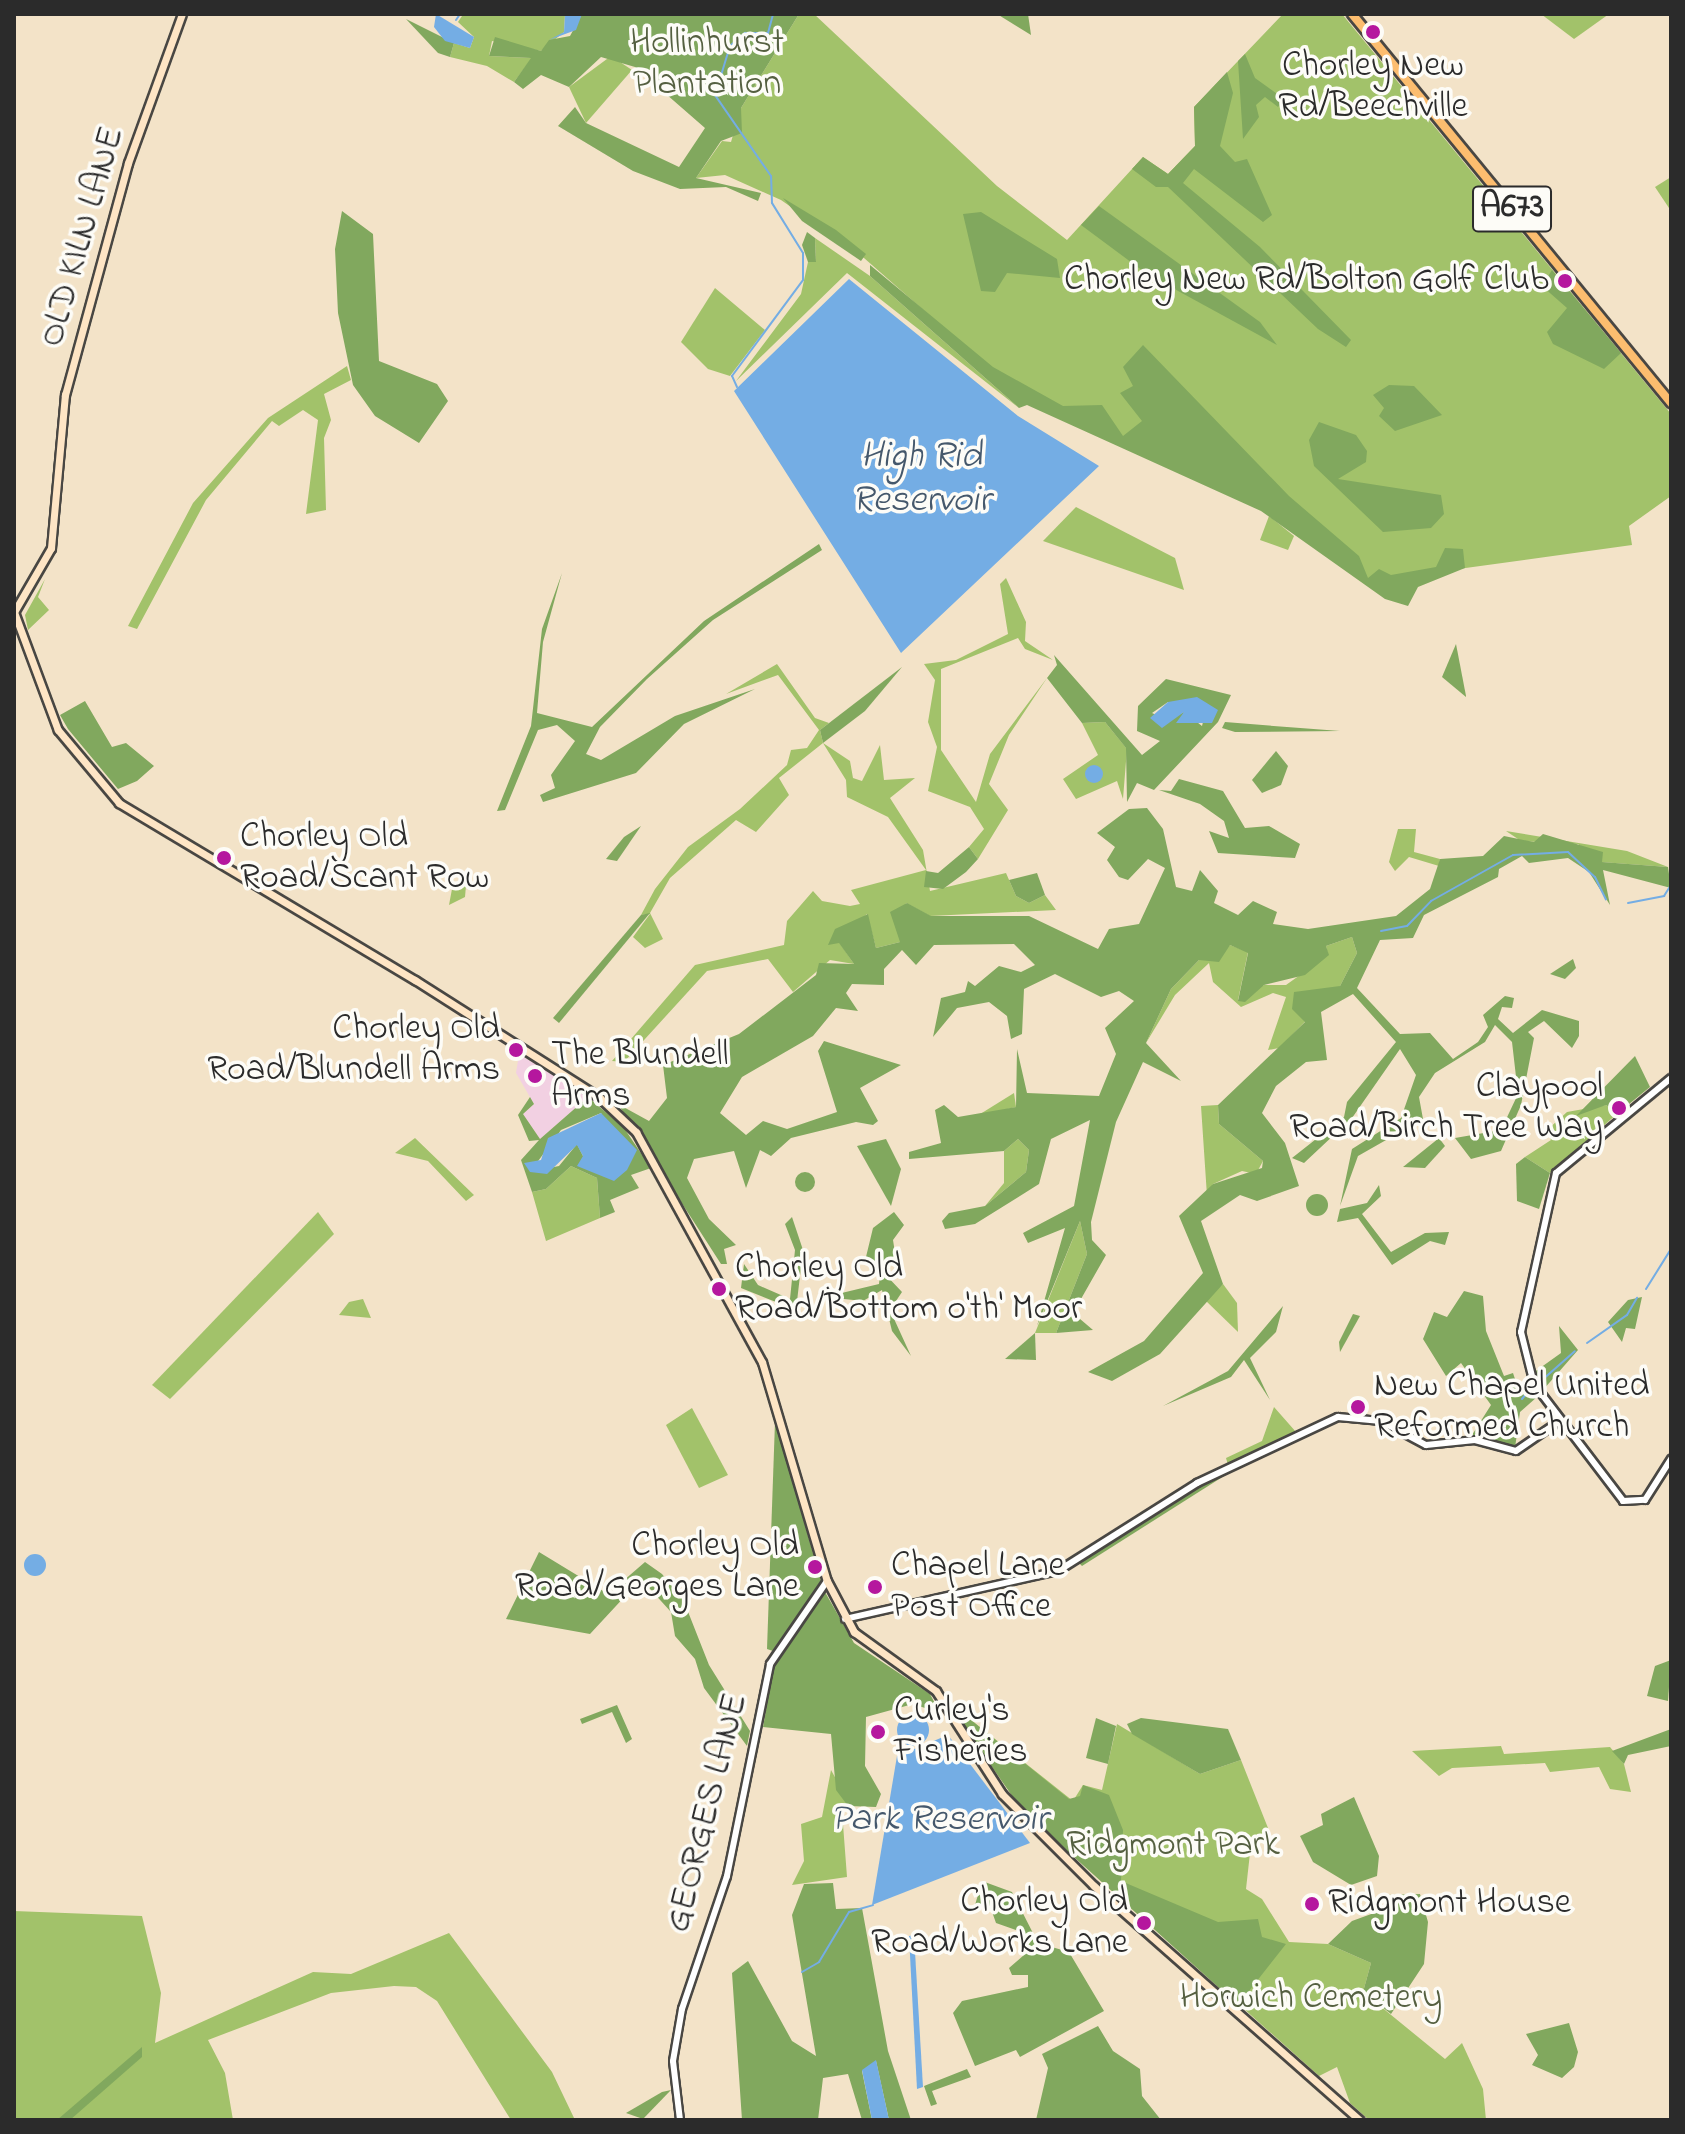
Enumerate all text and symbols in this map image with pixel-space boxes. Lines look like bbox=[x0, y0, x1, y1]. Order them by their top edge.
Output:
park label: Hollinhurst Plantation bbox=[630, 21, 784, 106]
marker: Chorley New Rd/Beechville bbox=[1364, 23, 1382, 41]
place label: Chorley New Rd/Beechville bbox=[1278, 44, 1468, 129]
street label: OLD KILN LANE bbox=[31, 122, 135, 352]
road number: A673 bbox=[1472, 179, 1552, 239]
place label: Chorley New Rd/Bolton Golf Club bbox=[1064, 259, 1549, 303]
marker: Chorley New Rd/Bolton Golf Club bbox=[1556, 272, 1574, 290]
water label: High Rid Reservoir bbox=[851, 435, 991, 524]
place label: Chorley Old Road/Scant Row bbox=[240, 815, 489, 900]
marker: Chorley Old Road/Scant Row bbox=[215, 849, 233, 867]
place label: Chorley Old Road/Blundell Arms bbox=[207, 1007, 500, 1092]
place label: The Blundell Arms bbox=[551, 1033, 729, 1118]
marker: Chorley Old Road/Blundell Arms bbox=[507, 1041, 525, 1059]
place label: Claypool Road/Birch Tree Way bbox=[1289, 1065, 1603, 1150]
marker: The Blundell Arms bbox=[526, 1067, 544, 1085]
marker: Claypool Road/Birch Tree Way bbox=[1610, 1099, 1628, 1117]
place label: Chorley Old Road/Bottom o'th' Moor bbox=[735, 1246, 1082, 1331]
marker: Chorley Old Road/Bottom o'th' Moor bbox=[710, 1280, 728, 1298]
place label: New Chapel United Reformed Church bbox=[1374, 1364, 1650, 1449]
marker: New Chapel United Reformed Church bbox=[1349, 1398, 1367, 1416]
place label: Chorley Old Road/Georges Lane bbox=[515, 1524, 799, 1609]
place label: Chapel Lane Post Office bbox=[891, 1544, 1065, 1629]
marker: Chorley Old Road/Georges Lane bbox=[806, 1558, 824, 1576]
marker: Chapel Lane Post Office bbox=[866, 1578, 884, 1596]
street label: GEORGES LANE bbox=[657, 1689, 759, 1937]
place label: Curley's Fisheries bbox=[894, 1689, 1027, 1774]
marker: Curley's Fisheries bbox=[869, 1723, 887, 1741]
water label: Park Reservoir bbox=[830, 1798, 1048, 1844]
park label: Ridgmont Park bbox=[1066, 1824, 1280, 1868]
place label: Chorley Old Road/Works Lane bbox=[871, 1880, 1128, 1965]
place label: Ridgmont House bbox=[1328, 1882, 1571, 1926]
marker: Ridgmont House bbox=[1303, 1895, 1321, 1913]
marker: Chorley Old Road/Works Lane bbox=[1135, 1914, 1153, 1932]
park label: Horwich Cemetery bbox=[1180, 1977, 1442, 2021]

